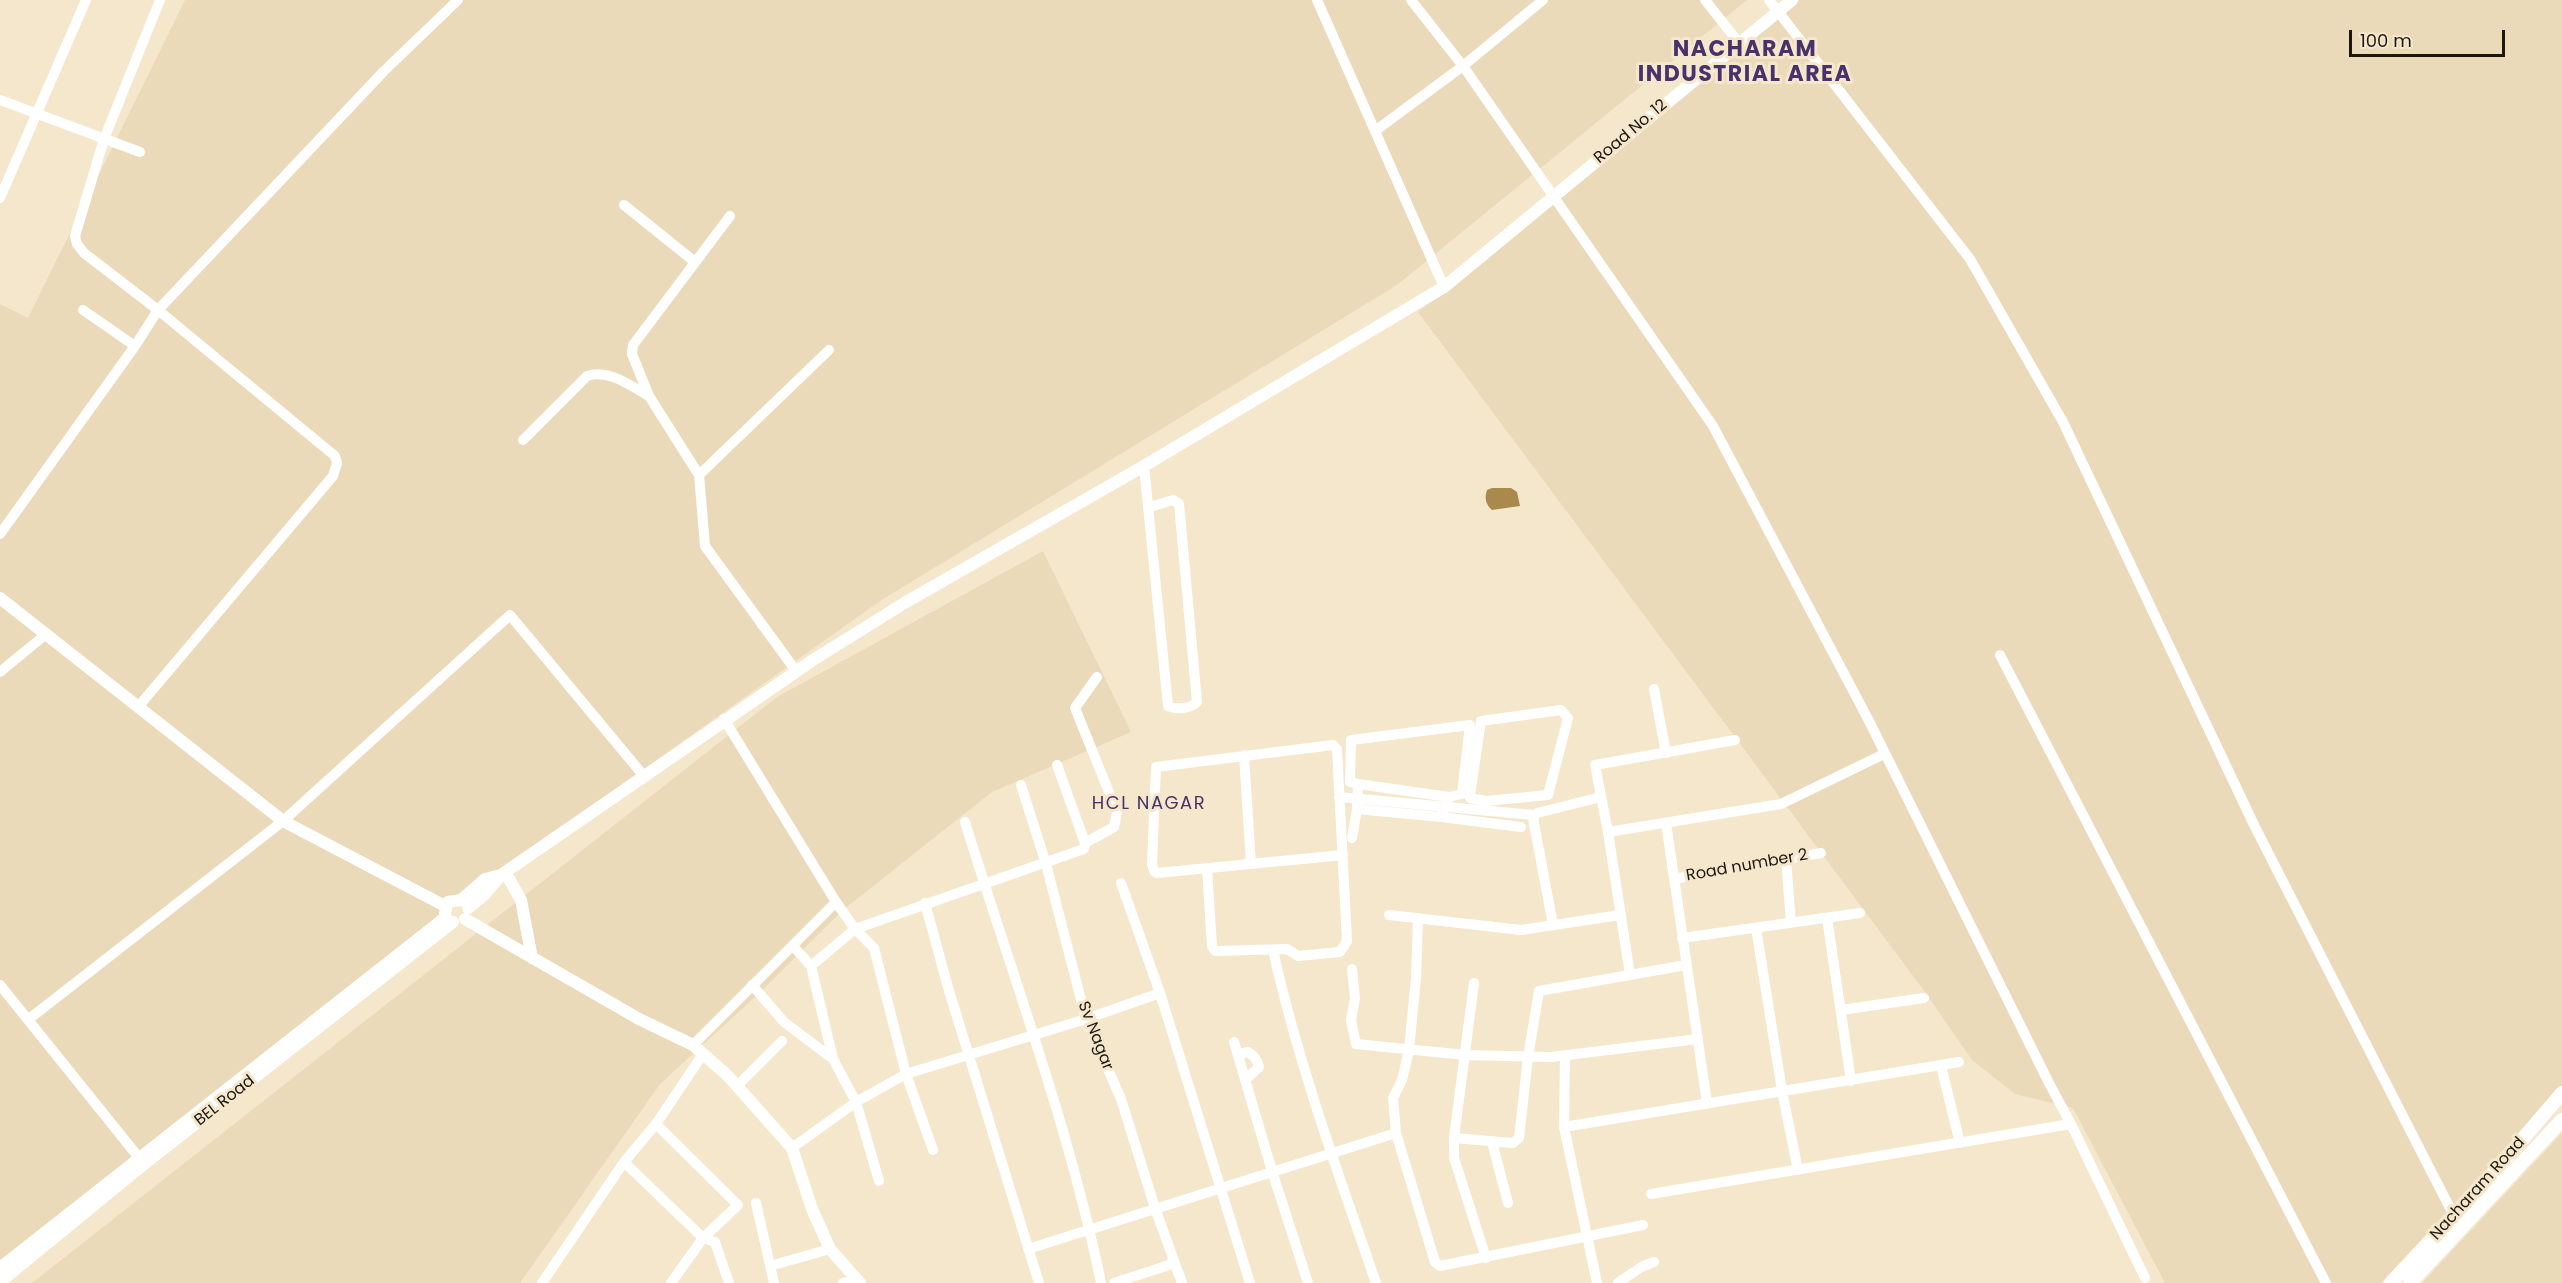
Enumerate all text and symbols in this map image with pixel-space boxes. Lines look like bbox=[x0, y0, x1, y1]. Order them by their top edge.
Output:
scale bar bbox=[2352, 18, 2508, 56]
text: 100 m bbox=[2360, 28, 2412, 53]
district label: NACHARAM INDUSTRIAL AREA bbox=[1638, 37, 1852, 88]
street label: Road No. 12 bbox=[1591, 96, 1671, 168]
district label: HCL NAGAR bbox=[1092, 793, 1206, 815]
street label: Road number 2 bbox=[1685, 846, 1809, 886]
street label: Sv Nagar bbox=[1073, 999, 1117, 1073]
street label: BEL Road bbox=[191, 1072, 259, 1130]
street label: Nacharam Road bbox=[2427, 1134, 2529, 1244]

